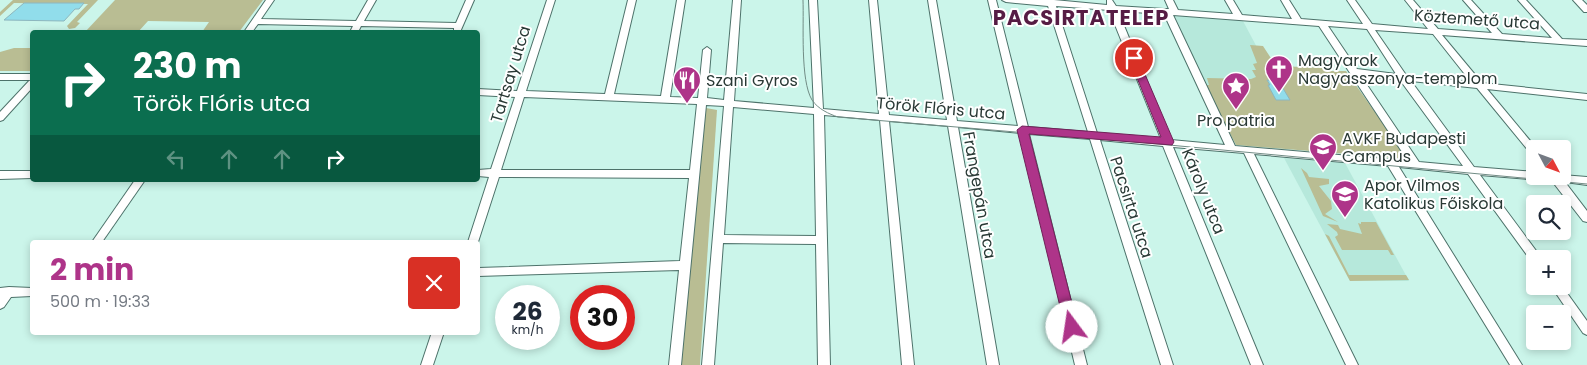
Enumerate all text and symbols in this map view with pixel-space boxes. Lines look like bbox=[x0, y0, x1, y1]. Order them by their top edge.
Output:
district label: PACSIRTATELEP bbox=[993, 3, 1169, 32]
street label: Köztemető utca bbox=[1413, 4, 1541, 35]
street label: Tartsay utca bbox=[485, 23, 536, 125]
pin bbox=[1113, 37, 1155, 79]
text: 230 m bbox=[133, 41, 241, 90]
icon: arrive bbox=[1120, 44, 1148, 72]
place label: Magyarok Nagyasszonya-templom bbox=[1298, 49, 1498, 90]
icon: right bbox=[50, 50, 115, 115]
church icon: Magyarok Nagyasszonya-templom bbox=[1264, 54, 1294, 93]
restaurant icon: Szani Gyros bbox=[672, 65, 702, 104]
place label: Szani Gyros bbox=[706, 69, 798, 92]
place icon: Pro patria bbox=[1221, 71, 1251, 110]
text: Török Flóris utca bbox=[133, 88, 310, 119]
street label: Török Flóris utca bbox=[876, 91, 1006, 126]
place label: Pro patria bbox=[1197, 109, 1275, 132]
place label: AVKF Budapesti Campus bbox=[1342, 127, 1466, 168]
street label: Frangepán utca bbox=[957, 130, 1002, 260]
school or university icon: AVKF Budapesti Campus bbox=[1308, 132, 1338, 171]
north arrow bbox=[1526, 140, 1571, 185]
map controls bbox=[1526, 140, 1571, 350]
icon: left bbox=[162, 145, 190, 173]
icon: ahead bbox=[215, 145, 243, 173]
icon: ahead bbox=[268, 145, 296, 173]
icon: right bbox=[321, 145, 349, 173]
street label: Károly utca bbox=[1176, 145, 1231, 237]
street label: Pacsirta utca bbox=[1104, 153, 1159, 261]
place label: Apor Vilmos Katolikus Főiskola bbox=[1364, 174, 1503, 215]
school or university icon: Apor Vilmos Katolikus Főiskola bbox=[1330, 179, 1360, 218]
button: search bbox=[1526, 195, 1571, 240]
text: 2 min bbox=[50, 248, 134, 291]
button: + bbox=[1526, 250, 1571, 295]
button: close bbox=[408, 257, 460, 309]
speed limit sign: 30 bbox=[570, 285, 635, 350]
text: 500 m · 19:33 bbox=[50, 290, 150, 313]
text: 26 bbox=[512, 294, 543, 329]
position arrow bbox=[1045, 300, 1097, 352]
button: − bbox=[1526, 305, 1571, 350]
text: km/h bbox=[512, 321, 543, 338]

